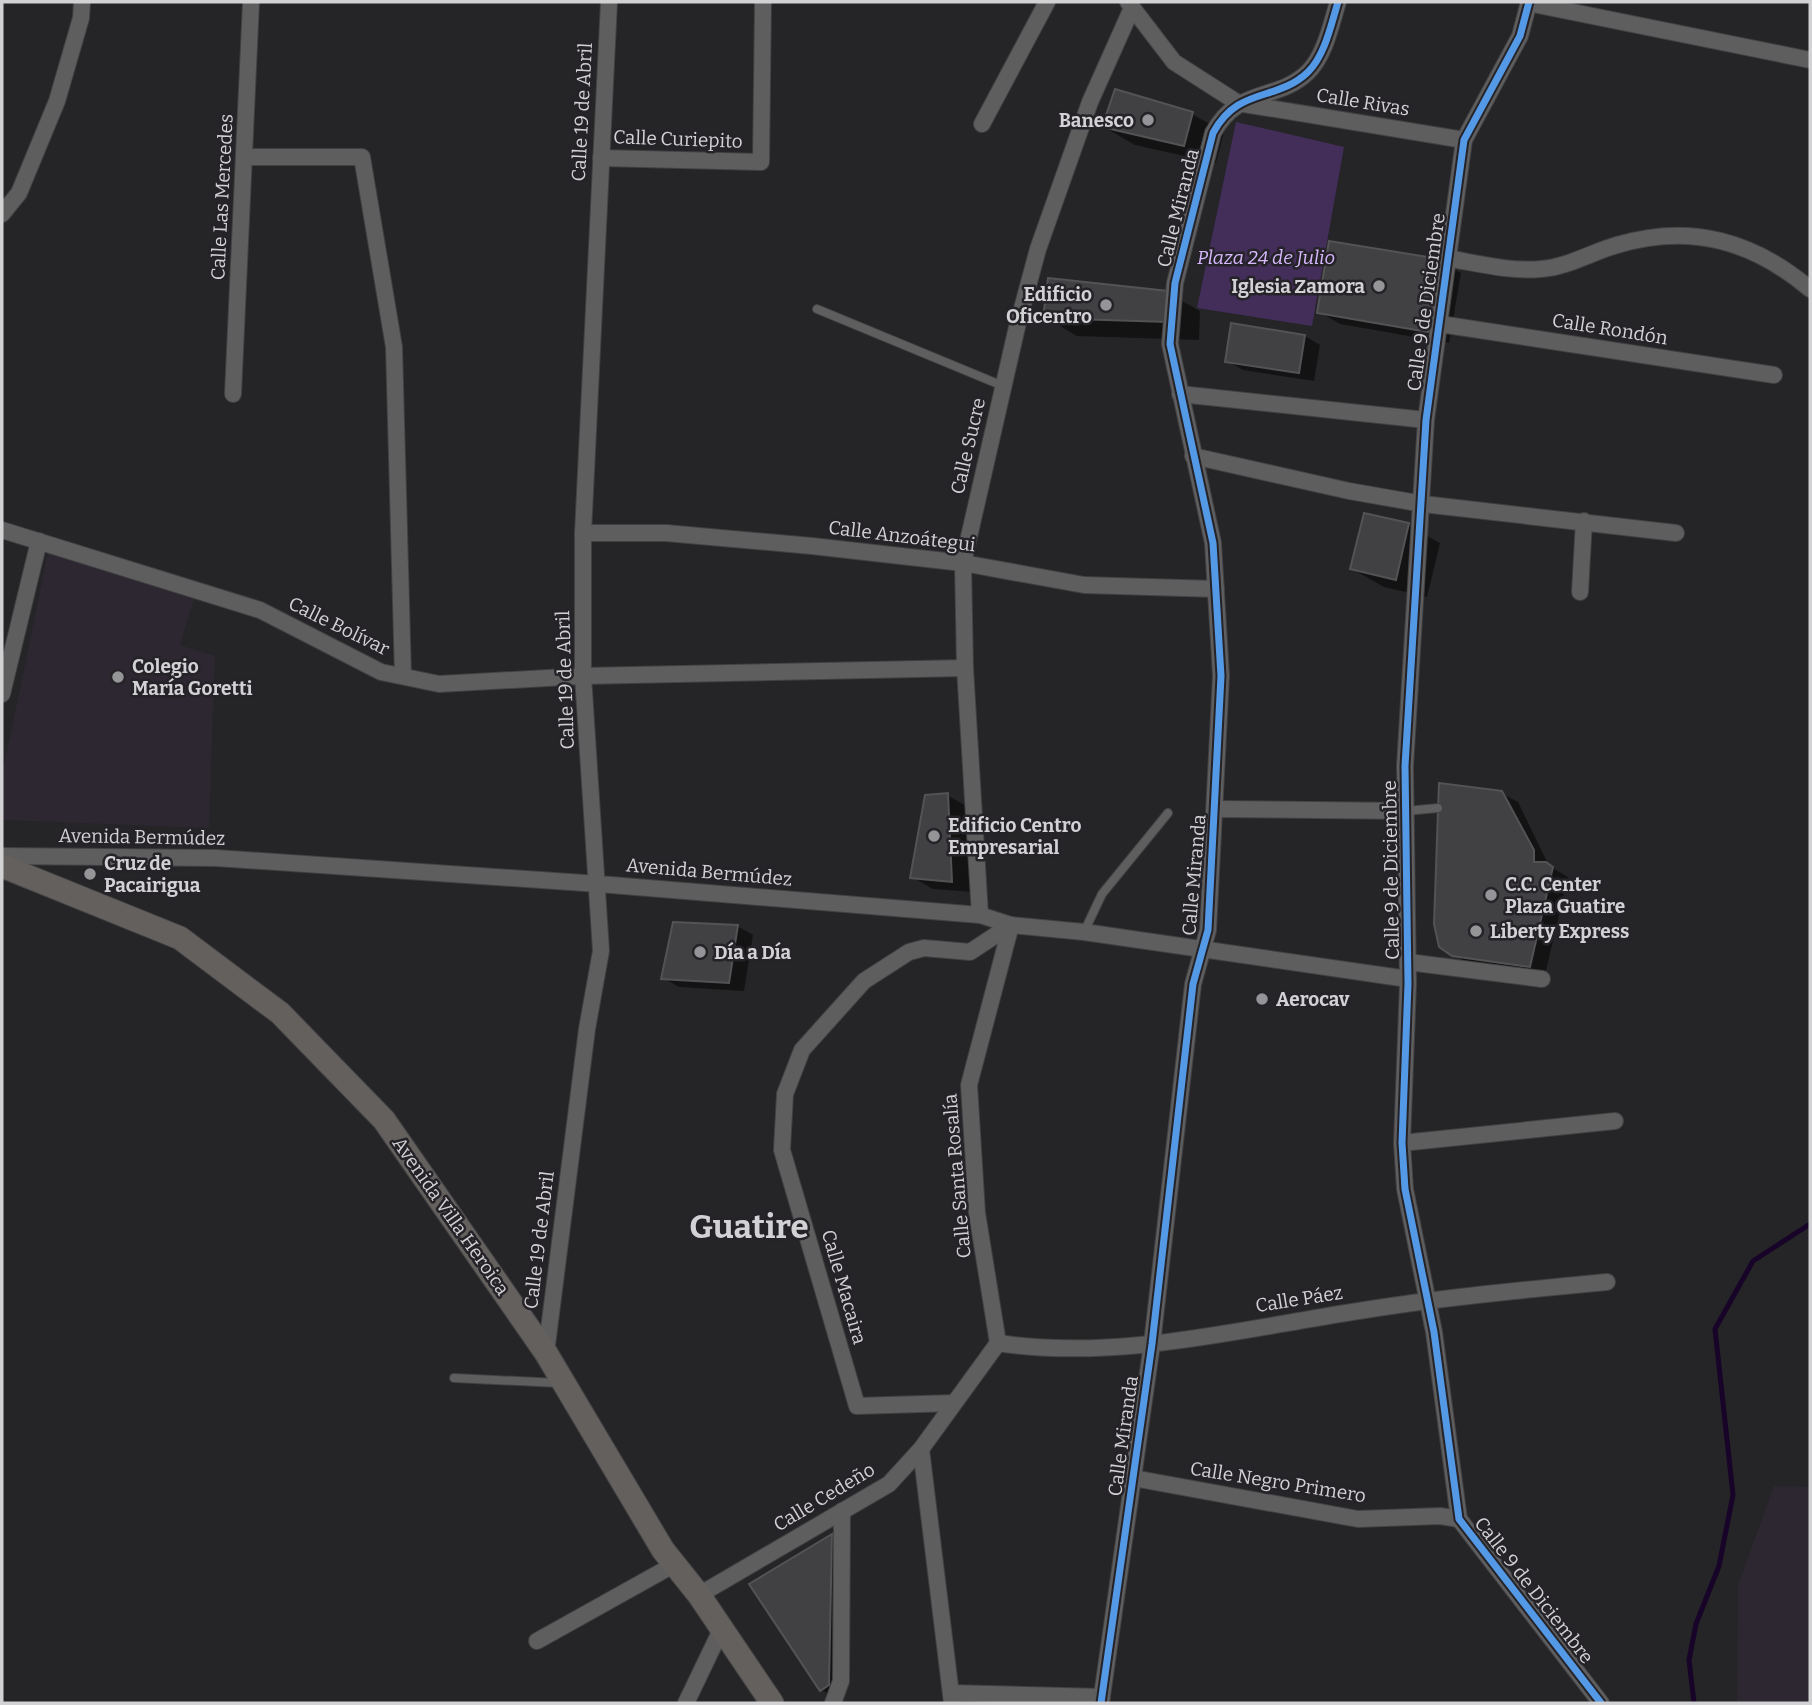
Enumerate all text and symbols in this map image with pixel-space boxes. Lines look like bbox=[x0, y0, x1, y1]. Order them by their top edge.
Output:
street label: Calle 19 de Abril bbox=[567, 42, 597, 182]
street label: Calle Rivas bbox=[1315, 83, 1411, 121]
place label: Banesco bbox=[1059, 109, 1134, 132]
marker: Banesco bbox=[1140, 112, 1156, 128]
street label: Calle Las Mercedes bbox=[206, 113, 238, 281]
street label: Calle Curiepito bbox=[613, 125, 743, 153]
street label: Calle Miranda bbox=[1152, 146, 1204, 270]
street label: Calle 9 de Diciembre bbox=[1402, 211, 1450, 393]
park label: Plaza 24 de Julio bbox=[1197, 246, 1335, 269]
place label: Iglesia Zamora bbox=[1231, 275, 1365, 298]
marker: Iglesia Zamora bbox=[1371, 278, 1387, 294]
place label: Edificio Oficentro bbox=[1006, 283, 1092, 328]
marker: Edificio Oficentro bbox=[1098, 297, 1114, 313]
street label: Calle Rondón bbox=[1551, 309, 1669, 349]
street label: Calle Sucre bbox=[946, 396, 990, 496]
street label: Calle Anzoátegui bbox=[827, 516, 977, 556]
street label: Calle Bolívar bbox=[285, 592, 394, 661]
street label: Calle 19 de Abril bbox=[551, 610, 579, 750]
place label: Colegio María Goretti bbox=[132, 655, 253, 700]
marker: Colegio María Goretti bbox=[110, 669, 126, 685]
street label: Calle 9 de Diciembre bbox=[1378, 780, 1404, 960]
street label: Calle Miranda bbox=[1177, 813, 1211, 937]
place label: Edificio Centro Empresarial bbox=[948, 814, 1081, 859]
street label: Avenida Bermúdez bbox=[58, 824, 226, 850]
marker: Edificio Centro Empresarial bbox=[926, 828, 942, 844]
place label: Cruz de Pacairigua bbox=[104, 852, 201, 897]
street label: Avenida Bermúdez bbox=[625, 853, 793, 891]
marker: Cruz de Pacairigua bbox=[82, 866, 98, 882]
place label: C.C. Center Plaza Guatire bbox=[1505, 873, 1625, 918]
marker: C.C. Center Plaza Guatire bbox=[1483, 887, 1499, 903]
place label: Liberty Express bbox=[1490, 920, 1629, 943]
marker: Liberty Express bbox=[1468, 923, 1484, 939]
place label: Día a Día bbox=[714, 941, 792, 964]
marker: Día a Día bbox=[692, 944, 708, 960]
place label: Aerocav bbox=[1276, 988, 1350, 1011]
marker: Aerocav bbox=[1254, 991, 1270, 1007]
street label: Calle Santa Rosalía bbox=[938, 1092, 976, 1259]
street label: Avenida Villa Heroica bbox=[388, 1132, 515, 1300]
street label: Calle 19 de Abril bbox=[519, 1170, 559, 1310]
district label: Guatire bbox=[689, 1207, 809, 1247]
street label: Calle Macaira bbox=[817, 1227, 871, 1347]
street label: Calle Páez bbox=[1254, 1281, 1344, 1317]
street label: Calle Miranda bbox=[1103, 1374, 1143, 1498]
street label: Calle Negro Primero bbox=[1188, 1457, 1368, 1507]
street label: Calle Cedeño bbox=[769, 1458, 879, 1536]
street label: Calle 9 de Diciembre bbox=[1470, 1512, 1598, 1668]

